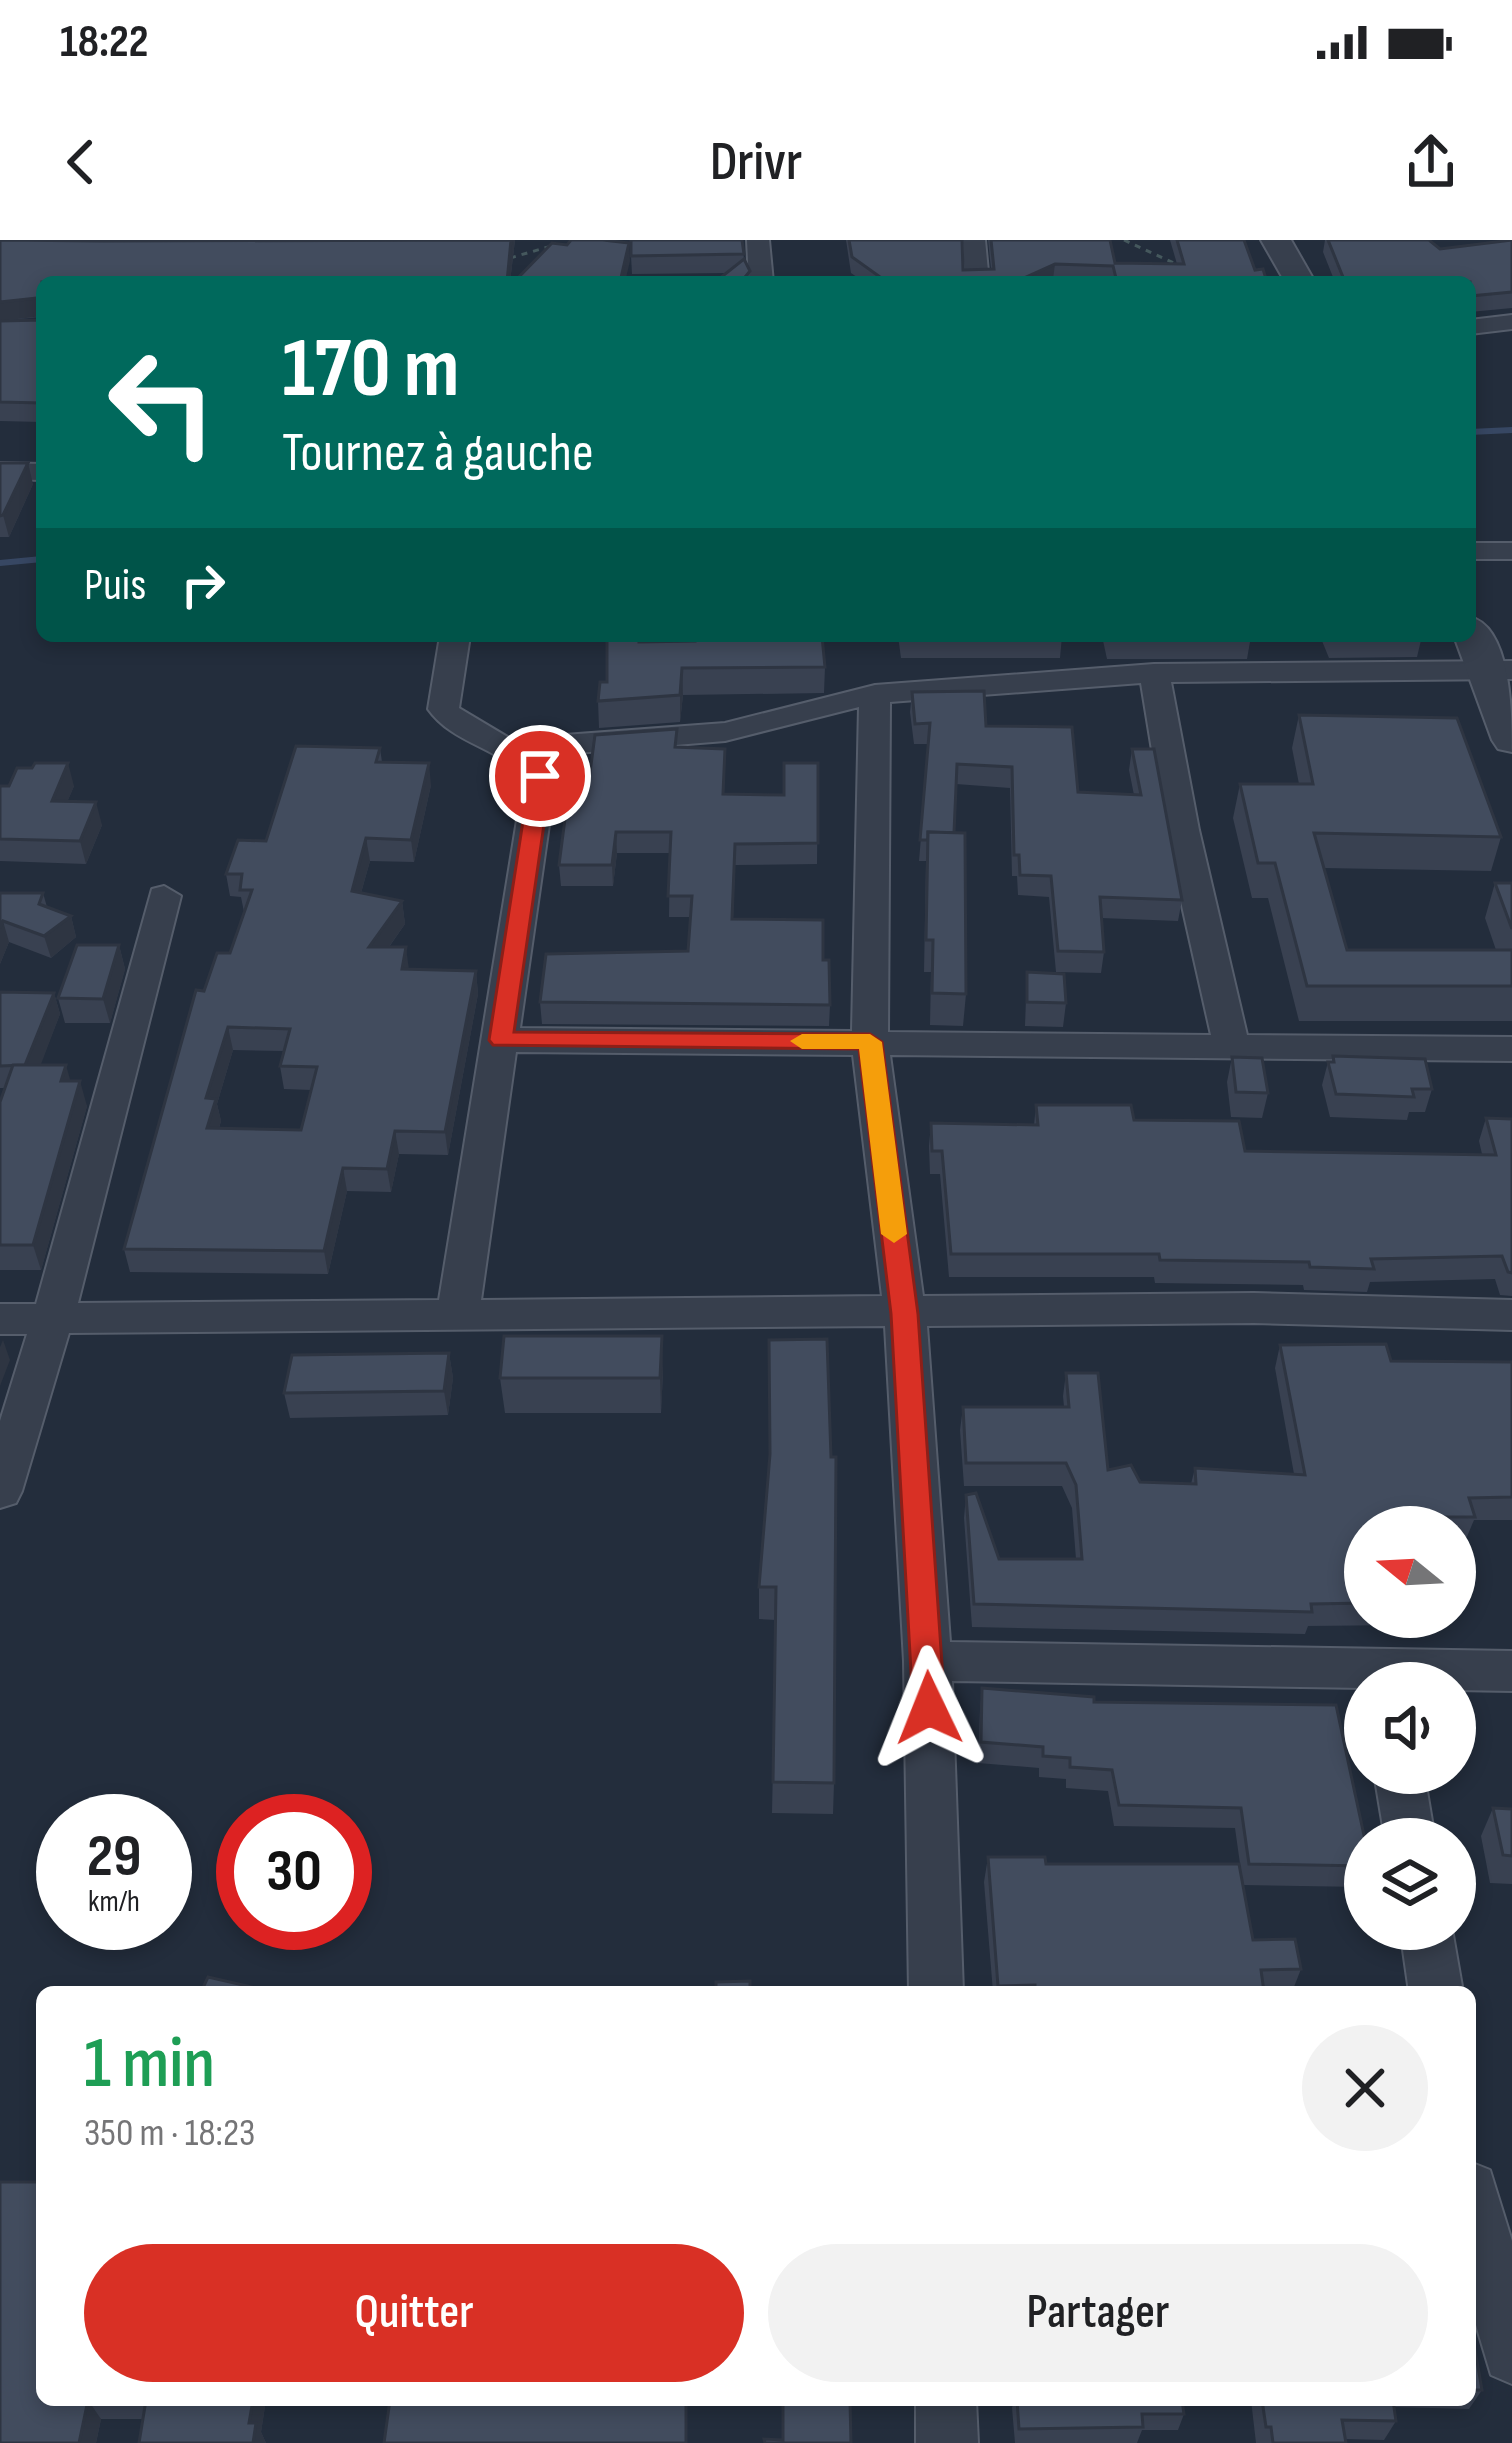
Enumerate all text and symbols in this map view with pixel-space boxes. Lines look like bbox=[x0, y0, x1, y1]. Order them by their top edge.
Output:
text: 18:22 bbox=[60, 15, 148, 70]
icon: back bbox=[48, 129, 114, 195]
icon: share bbox=[1398, 129, 1464, 195]
text: Drivr bbox=[710, 130, 802, 195]
text: 170 m bbox=[282, 319, 459, 420]
icon: left bbox=[84, 324, 240, 480]
text: Tournez à gauche bbox=[282, 421, 594, 486]
icon: right bbox=[170, 552, 236, 618]
text: Puis bbox=[84, 558, 146, 613]
pin bbox=[489, 725, 591, 827]
icon: arrive bbox=[507, 743, 573, 809]
north arrow bbox=[1344, 1506, 1476, 1638]
map controls bbox=[1344, 1506, 1476, 1950]
position arrow bbox=[866, 1645, 992, 1771]
button: sound bbox=[1344, 1662, 1476, 1794]
speed limit sign: 30 bbox=[216, 1794, 372, 1950]
button: layers bbox=[1344, 1818, 1476, 1950]
text: 29 bbox=[87, 1821, 141, 1893]
text: km/h bbox=[88, 1884, 140, 1920]
text: 1 min bbox=[84, 2021, 215, 2108]
button: close bbox=[1302, 2025, 1428, 2151]
text: 350 m · 18:23 bbox=[84, 2110, 255, 2157]
button: Quitter bbox=[84, 2244, 744, 2382]
button: Partager bbox=[768, 2244, 1428, 2382]

